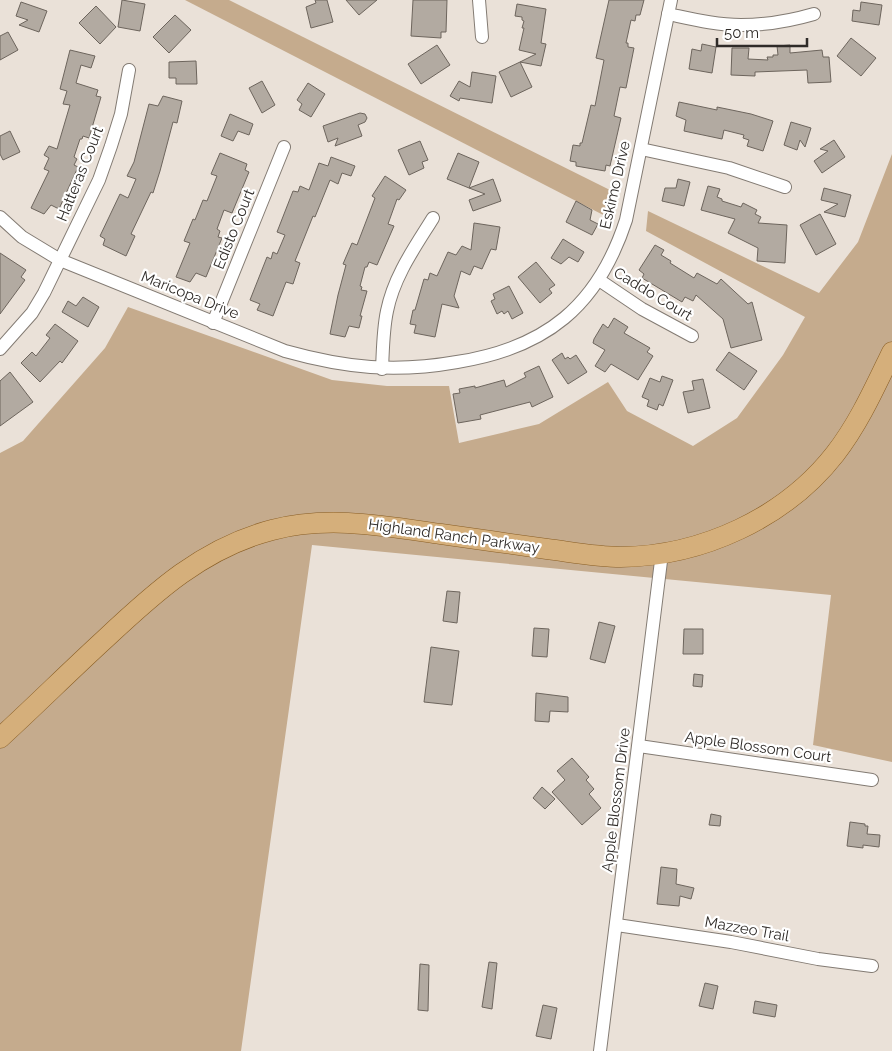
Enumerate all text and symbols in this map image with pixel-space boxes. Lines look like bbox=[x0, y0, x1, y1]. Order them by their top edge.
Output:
scale bar bbox=[717, 15, 807, 47]
text: 50 m bbox=[724, 24, 759, 42]
street label: Hatteras Court bbox=[53, 124, 107, 224]
street label: Eskimo Drive bbox=[596, 139, 634, 231]
street label: Edisto Court bbox=[210, 186, 258, 272]
street label: Caddo Court bbox=[611, 264, 695, 324]
street label: Maricopa Drive bbox=[138, 267, 242, 323]
street label: Highland Ranch Parkway bbox=[367, 515, 541, 557]
street label: Apple Blossom Drive bbox=[598, 727, 634, 873]
street label: Apple Blossom Court bbox=[684, 728, 832, 766]
street label: Mazzeo Trail bbox=[703, 913, 792, 945]

